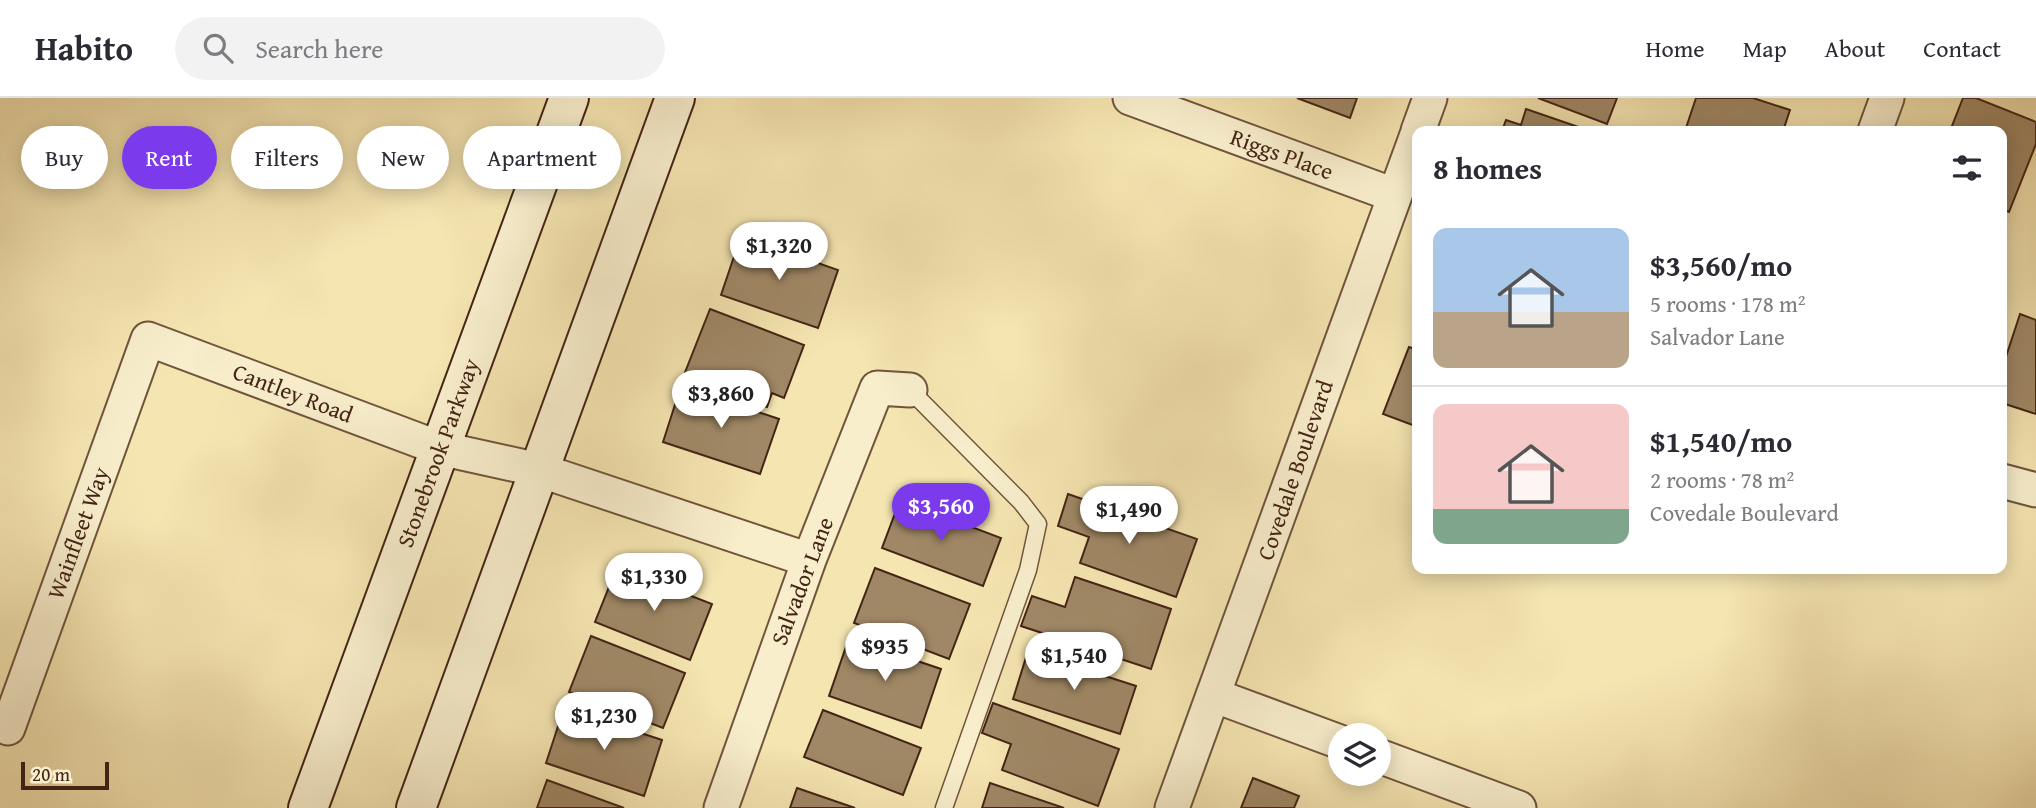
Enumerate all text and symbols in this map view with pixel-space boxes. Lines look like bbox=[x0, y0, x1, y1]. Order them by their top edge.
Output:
search box bbox=[175, 17, 665, 80]
text: Habito bbox=[35, 24, 133, 72]
icon: search bbox=[199, 29, 237, 67]
text: Search here bbox=[255, 29, 383, 68]
text: Home bbox=[1646, 31, 1705, 66]
text: Map bbox=[1743, 31, 1787, 66]
text: About bbox=[1825, 31, 1885, 66]
text: Contact bbox=[1923, 31, 2001, 66]
street label: Riggs Place bbox=[1226, 120, 1338, 187]
chip: Buy bbox=[21, 126, 108, 189]
chip: Rent bbox=[122, 126, 217, 189]
chip: Filters bbox=[231, 126, 343, 189]
chip: New bbox=[357, 126, 449, 189]
chip: Apartment bbox=[463, 126, 621, 189]
text: 8 homes bbox=[1433, 146, 1542, 190]
icon: filters bbox=[1948, 149, 1986, 187]
pin: $1,320 bbox=[722, 222, 836, 282]
text: $1,320 bbox=[746, 228, 812, 261]
text: $3,560/mo bbox=[1650, 243, 1792, 287]
icon: home bbox=[1489, 256, 1573, 340]
text: 5 rooms · 178 m² bbox=[1650, 287, 1805, 320]
text: Salvador Lane bbox=[1650, 320, 1785, 353]
street label: Stonebrook Parkway bbox=[388, 353, 487, 552]
street label: Cantley Road bbox=[228, 354, 359, 431]
pin: $3,860 bbox=[664, 370, 778, 430]
street label: Covedale Boulevard bbox=[1248, 375, 1341, 564]
text: $3,860 bbox=[688, 376, 754, 409]
text: $1,540/mo bbox=[1650, 419, 1792, 463]
icon: home bbox=[1489, 432, 1573, 516]
street label: Wainfleet Way bbox=[38, 462, 117, 604]
text: 2 rooms · 78 m² bbox=[1650, 463, 1794, 496]
pin: $3,560 bbox=[884, 484, 998, 543]
pin: $1,490 bbox=[1072, 486, 1186, 546]
text: $3,560 bbox=[908, 489, 974, 522]
text: $1,490 bbox=[1096, 492, 1162, 525]
text: Covedale Boulevard bbox=[1650, 496, 1839, 529]
street label: Salvador Lane bbox=[762, 512, 841, 650]
pin: $1,330 bbox=[597, 554, 711, 613]
text: $1,330 bbox=[621, 559, 687, 592]
pin: $935 bbox=[844, 624, 926, 683]
text: $935 bbox=[861, 629, 909, 662]
pin: $1,540 bbox=[1017, 632, 1131, 692]
text: $1,540 bbox=[1041, 638, 1107, 671]
pin: $1,230 bbox=[547, 692, 661, 752]
text: $1,230 bbox=[571, 698, 637, 731]
map controls bbox=[1328, 723, 1391, 786]
button: layers bbox=[1328, 723, 1391, 786]
scale bar bbox=[21, 759, 108, 791]
text: 20 m bbox=[32, 760, 70, 788]

